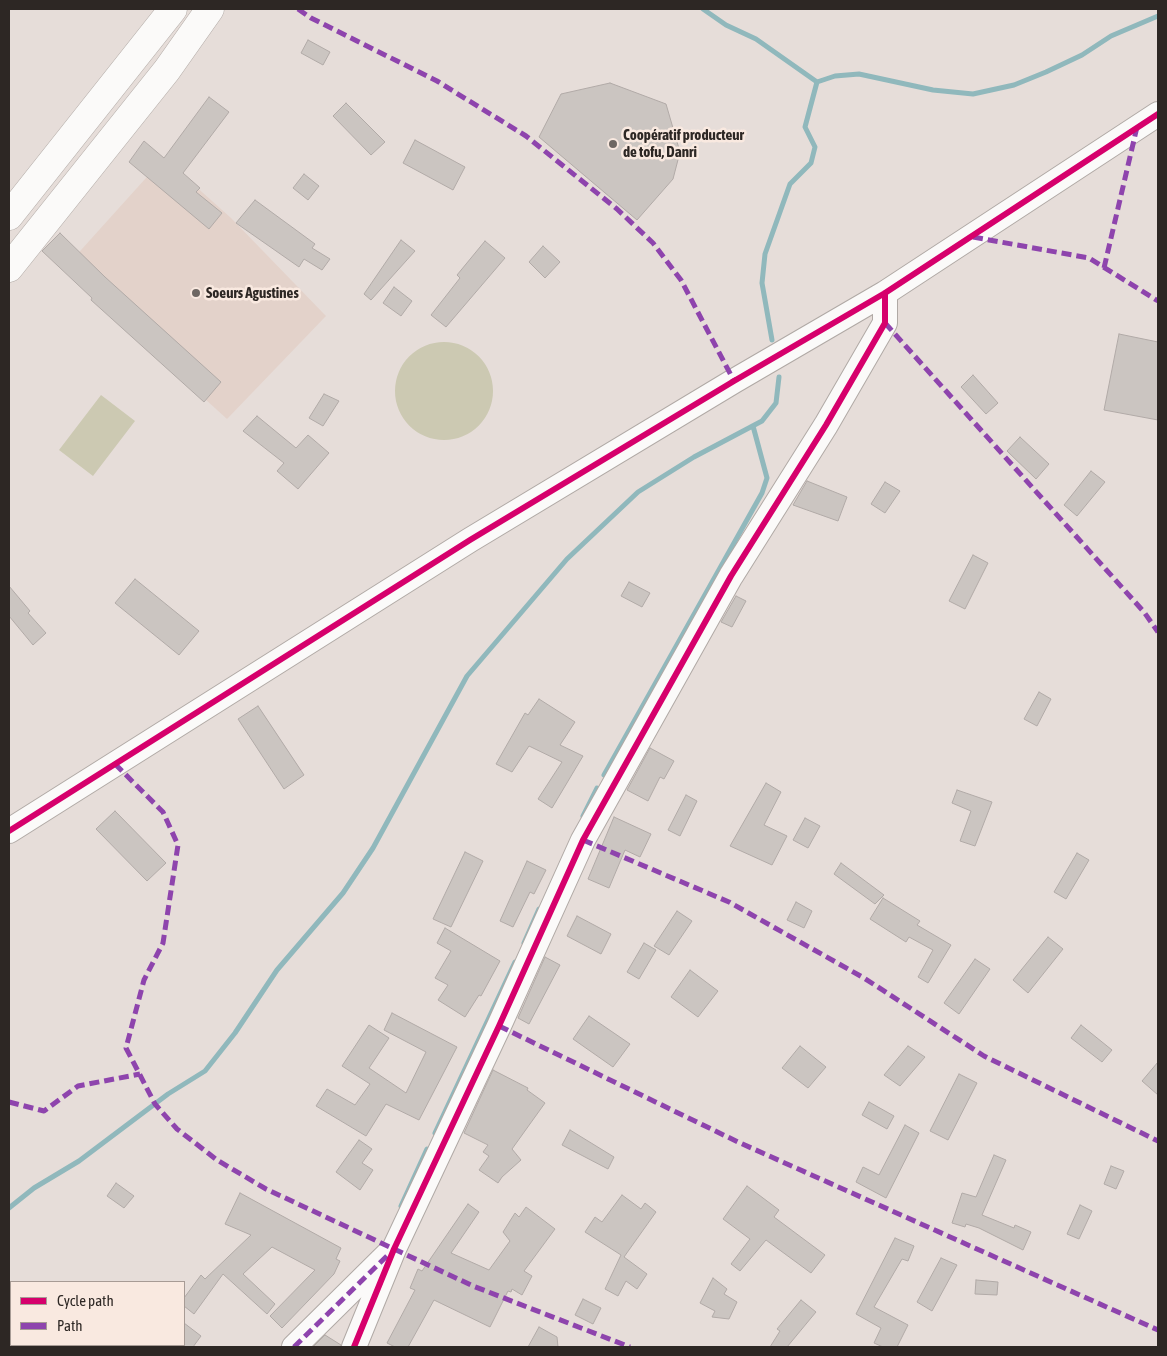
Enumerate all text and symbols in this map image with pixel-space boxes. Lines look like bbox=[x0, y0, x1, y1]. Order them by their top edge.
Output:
place label: Coopératif producteur de tofu, Danri bbox=[623, 126, 744, 161]
marker: Coopératif producteur de tofu, Danri bbox=[607, 138, 619, 150]
place label: Soeurs Agustines bbox=[206, 284, 299, 302]
marker: Soeurs Agustines bbox=[190, 287, 202, 299]
legend bbox=[10, 1281, 185, 1346]
text: Cycle path bbox=[57, 1292, 114, 1309]
text: Path bbox=[57, 1317, 83, 1334]

